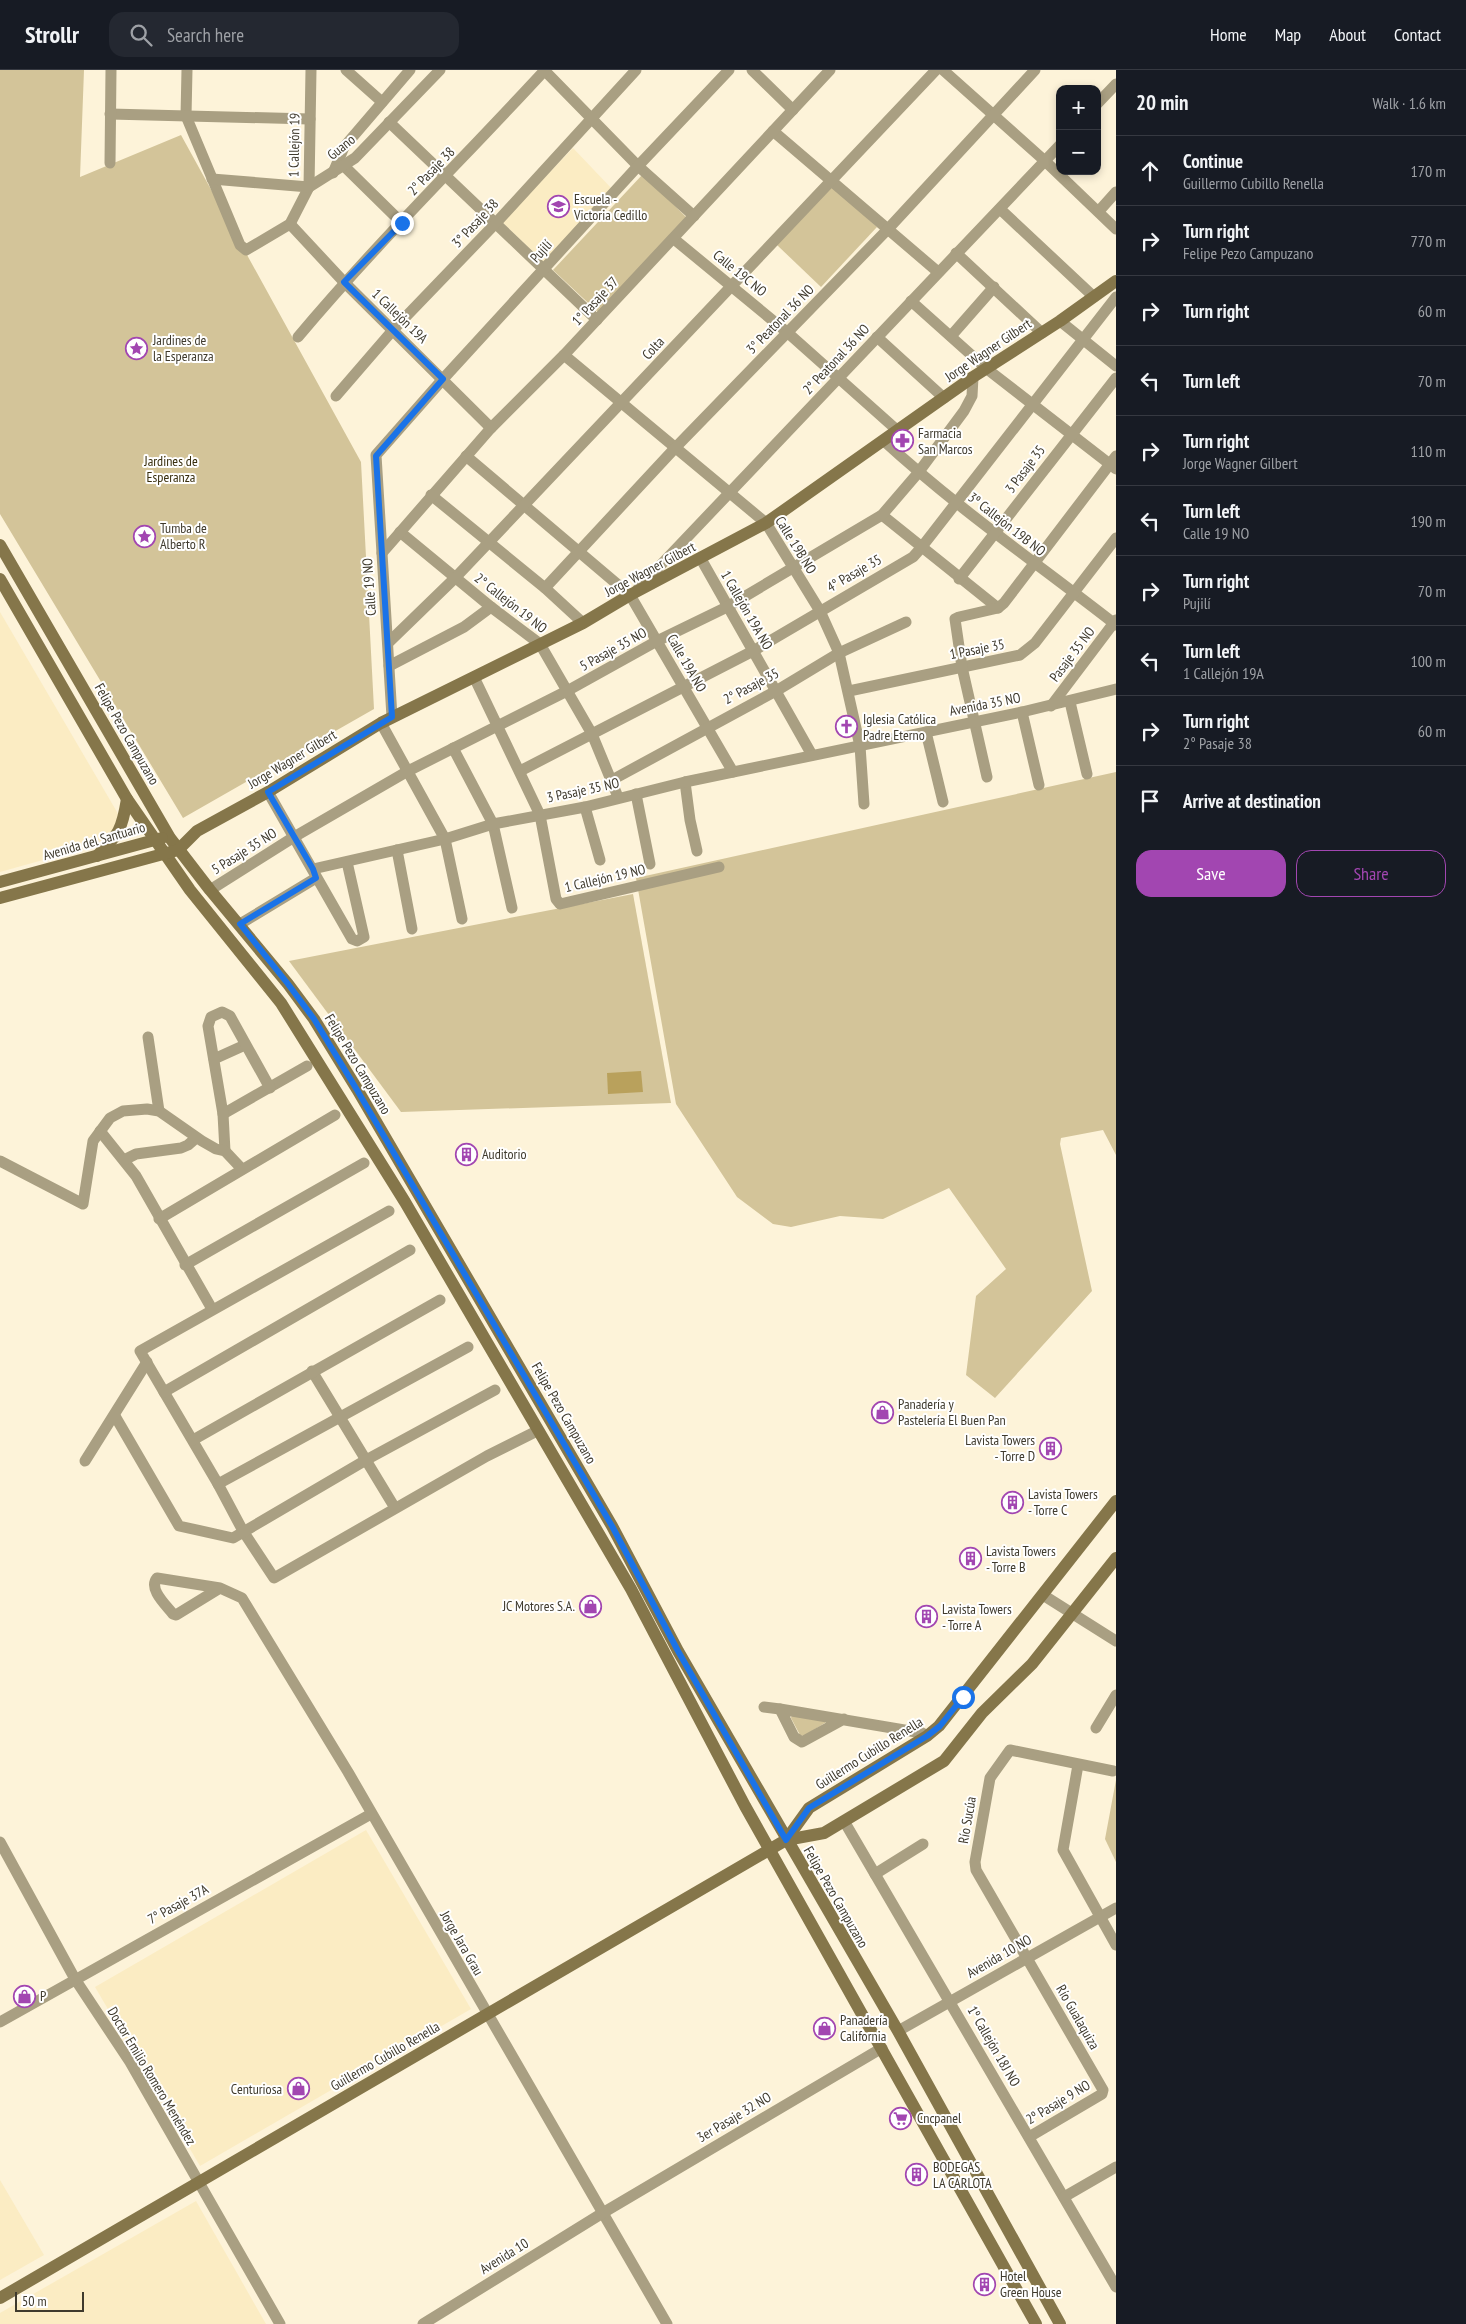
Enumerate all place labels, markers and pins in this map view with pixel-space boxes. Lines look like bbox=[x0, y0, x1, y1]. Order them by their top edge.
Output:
place label: Escuela - Victoria Cedillo bbox=[573, 190, 647, 224]
school or university icon: Escuela - Victoria Cedillo bbox=[546, 195, 570, 219]
place label: Jardines de la Esperanza bbox=[152, 331, 214, 365]
place icon: Jardines de la Esperanza bbox=[125, 336, 149, 360]
place label: Farmacia San Marcos bbox=[918, 424, 973, 458]
pharmacy icon: Farmacia San Marcos bbox=[890, 429, 914, 453]
place label: Tumba de Alberto R bbox=[160, 519, 207, 553]
place icon: Tumba de Alberto R bbox=[132, 524, 156, 548]
place label: Iglesia Católica Padre Eterno bbox=[863, 710, 936, 744]
church icon: Iglesia Católica Padre Eterno bbox=[835, 715, 859, 739]
building icon: Auditorio bbox=[454, 1142, 478, 1166]
place label: Auditorio bbox=[482, 1145, 527, 1163]
place label: Panadería y Pastelería El Buen Pan bbox=[898, 1395, 1006, 1429]
shop icon: Panadería y Pastelería El Buen Pan bbox=[870, 1400, 894, 1424]
place label: Lavista Towers - Torre D bbox=[965, 1431, 1035, 1465]
building icon: Lavista Towers - Torre D bbox=[1039, 1436, 1063, 1460]
place label: Lavista Towers - Torre C bbox=[1028, 1485, 1098, 1519]
building icon: Lavista Towers - Torre C bbox=[1000, 1490, 1024, 1514]
place label: Lavista Towers - Torre B bbox=[986, 1542, 1056, 1576]
building icon: Lavista Towers - Torre B bbox=[958, 1547, 982, 1571]
shop icon: JC Motores S.A. bbox=[579, 1594, 603, 1618]
place label: JC Motores S.A. bbox=[502, 1597, 575, 1615]
place label: Lavista Towers - Torre A bbox=[942, 1600, 1012, 1634]
building icon: Lavista Towers - Torre A bbox=[914, 1605, 938, 1629]
shop icon: P bbox=[12, 1984, 36, 2008]
place label: P bbox=[40, 1987, 46, 2005]
place label: Panadería California bbox=[840, 2011, 888, 2045]
shop icon: Panadería California bbox=[812, 2016, 836, 2040]
shop icon: Centuriosa bbox=[286, 2077, 310, 2101]
place label: Centuriosa bbox=[231, 2080, 282, 2098]
supermarket icon: Cncpanel bbox=[889, 2106, 913, 2130]
place label: Cncpanel bbox=[917, 2109, 962, 2127]
place label: BODEGAS LA CARLOTA bbox=[933, 2158, 992, 2192]
building icon: BODEGAS LA CARLOTA bbox=[905, 2163, 929, 2187]
place label: Hotel Green House bbox=[1000, 2267, 1062, 2301]
building icon: Hotel Green House bbox=[972, 2272, 996, 2296]

